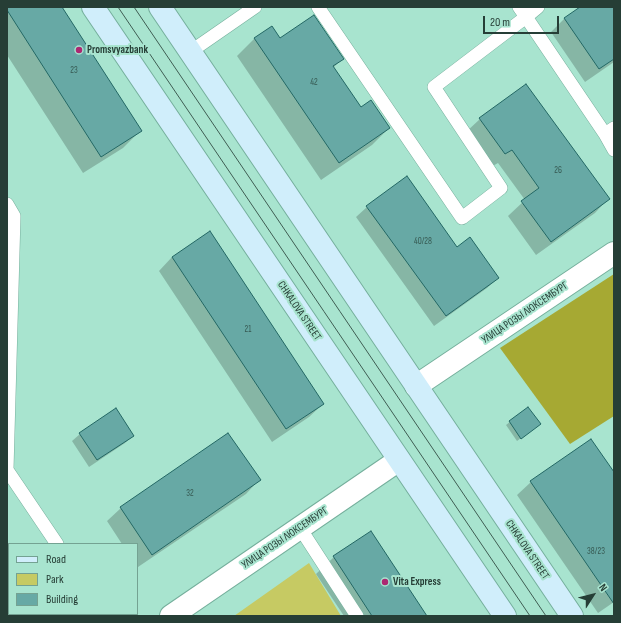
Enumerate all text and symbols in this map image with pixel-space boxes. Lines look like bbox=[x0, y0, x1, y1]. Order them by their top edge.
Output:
scale bar bbox=[485, 8, 561, 34]
text: 20 m bbox=[490, 15, 510, 30]
place label: Promsvyazbank bbox=[87, 43, 148, 57]
marker: Promsvyazbank bbox=[74, 45, 84, 55]
house number: 23 bbox=[70, 66, 78, 76]
house number: 42 bbox=[310, 78, 318, 88]
house number: 26 bbox=[554, 166, 562, 176]
house number: 40/28 bbox=[414, 237, 432, 247]
street label: CHKALOVA STREET bbox=[274, 279, 324, 343]
street label: УЛИЦА РОЗЫ ЛЮКСЕМБУРГ bbox=[479, 279, 571, 347]
house number: 21 bbox=[245, 325, 251, 335]
house number: 32 bbox=[186, 489, 194, 499]
street label: УЛИЦА РОЗЫ ЛЮКСЕМБУРГ bbox=[239, 504, 331, 572]
street label: CHKALOVA STREET bbox=[502, 518, 552, 582]
legend bbox=[8, 543, 138, 615]
house number: 38/23 bbox=[587, 547, 605, 557]
text: Road bbox=[46, 552, 66, 567]
text: Park bbox=[46, 572, 64, 587]
place label: Vita Express bbox=[393, 575, 441, 589]
north arrow bbox=[573, 575, 613, 615]
marker: Vita Express bbox=[380, 577, 390, 587]
text: N bbox=[596, 581, 610, 594]
text: Building bbox=[46, 592, 78, 607]

